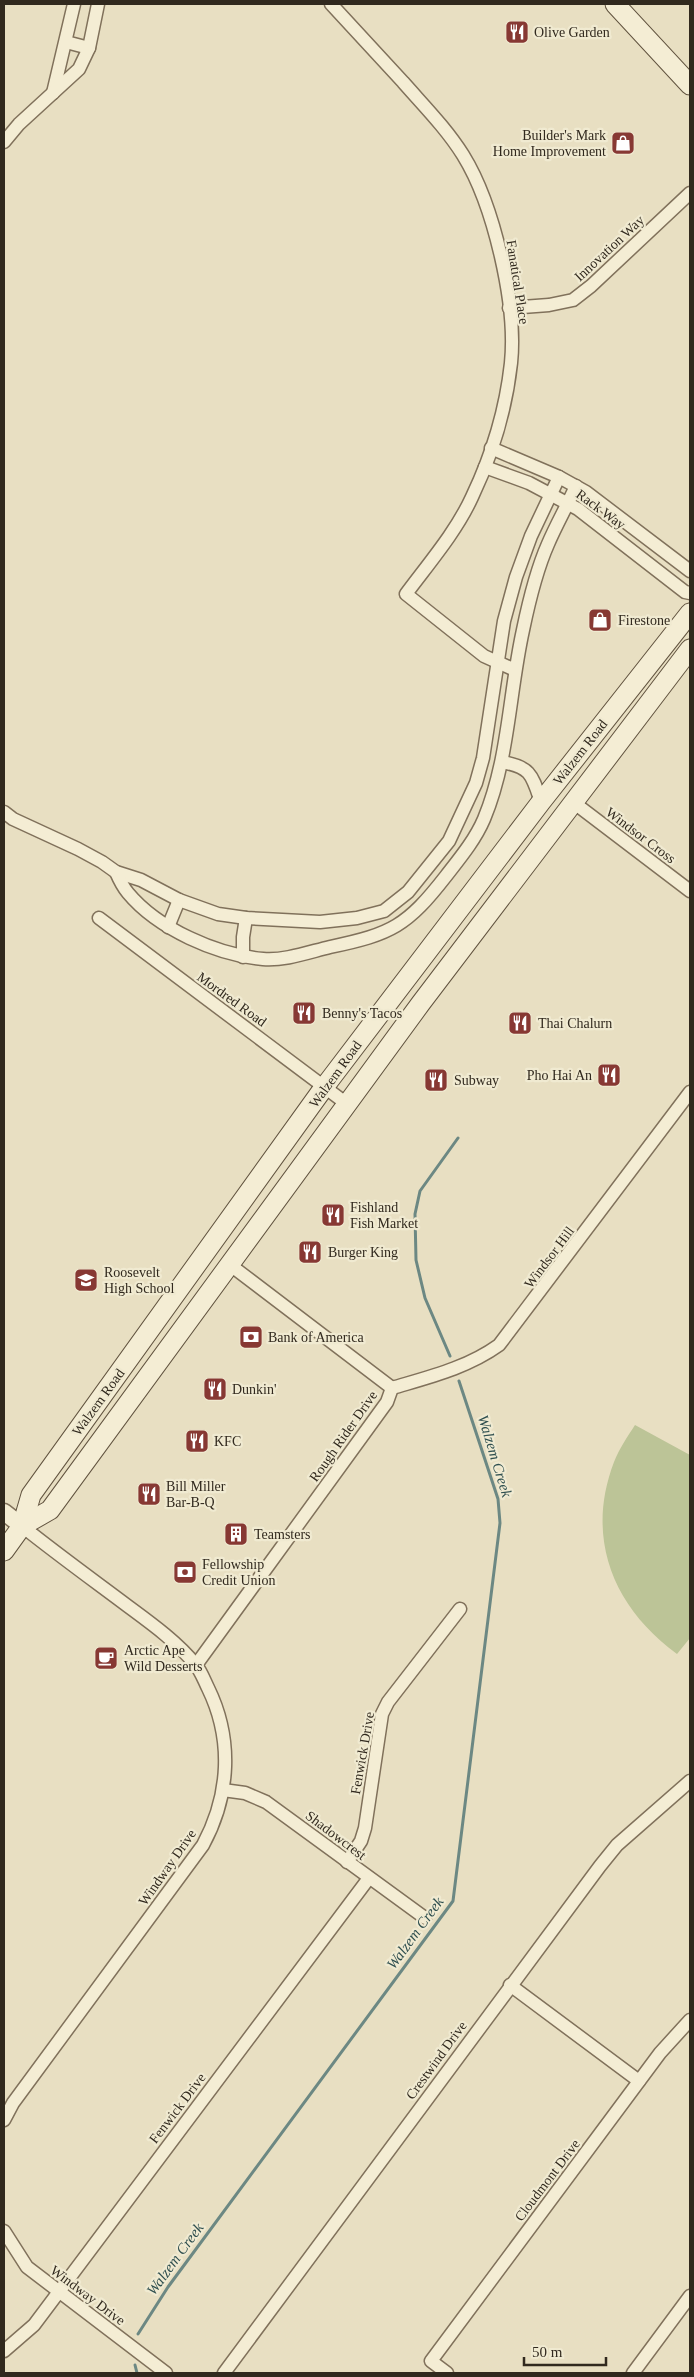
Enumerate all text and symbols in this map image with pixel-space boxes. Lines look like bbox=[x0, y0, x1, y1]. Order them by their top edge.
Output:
restaurant icon: Olive Garden bbox=[504, 19, 530, 45]
place label: Olive Garden bbox=[534, 25, 610, 40]
place label: Builder's Mark Home Improvement bbox=[493, 128, 606, 159]
shop icon: Builder's Mark Home Improvement bbox=[610, 130, 636, 156]
street label: Innovation Way bbox=[572, 212, 647, 284]
street label: Fanatical Place bbox=[503, 239, 532, 325]
street label: Rack Way bbox=[573, 486, 628, 532]
shop icon: Firestone bbox=[587, 607, 613, 633]
place label: Firestone bbox=[618, 613, 670, 628]
street label: Walzem Road bbox=[550, 717, 610, 788]
street label: Windsor Cross bbox=[603, 804, 678, 866]
street label: Mordred Road bbox=[194, 969, 269, 1030]
restaurant icon: Benny's Tacos bbox=[291, 1000, 317, 1026]
place label: Benny's Tacos bbox=[322, 1006, 402, 1021]
restaurant icon: Thai Chalurn bbox=[507, 1010, 533, 1036]
place label: Thai Chalurn bbox=[538, 1016, 612, 1031]
street label: Walzem Road bbox=[306, 1038, 365, 1110]
restaurant icon: Pho Hai An bbox=[596, 1062, 622, 1088]
restaurant icon: Subway bbox=[423, 1067, 449, 1093]
place label: Pho Hai An bbox=[527, 1068, 592, 1083]
place label: Subway bbox=[454, 1073, 499, 1088]
place label: Fishland Fish Market bbox=[350, 1200, 418, 1231]
restaurant icon: Fishland Fish Market bbox=[320, 1202, 346, 1228]
street label: Windsor Hill bbox=[521, 1224, 577, 1291]
restaurant icon: Burger King bbox=[297, 1239, 323, 1265]
place label: Burger King bbox=[328, 1245, 398, 1260]
place label: Roosevelt High School bbox=[104, 1265, 175, 1296]
school or university icon: Roosevelt High School bbox=[73, 1267, 99, 1293]
bank icon: Bank of America bbox=[238, 1324, 264, 1350]
place label: Bank of America bbox=[268, 1330, 364, 1345]
street label: Walzem Road bbox=[69, 1366, 128, 1438]
restaurant icon: Dunkin' bbox=[202, 1376, 228, 1402]
place label: Dunkin' bbox=[232, 1382, 277, 1397]
street label: Rough Rider Drive bbox=[306, 1388, 380, 1485]
water label: Walzem Creek bbox=[475, 1413, 515, 1499]
restaurant icon: KFC bbox=[184, 1428, 210, 1454]
place label: KFC bbox=[214, 1434, 241, 1449]
place label: Bill Miller Bar-B-Q bbox=[166, 1479, 226, 1510]
restaurant icon: Bill Miller Bar-B-Q bbox=[136, 1481, 162, 1507]
building icon: Teamsters bbox=[223, 1521, 249, 1547]
place label: Teamsters bbox=[254, 1527, 311, 1542]
place label: Fellowship Credit Union bbox=[202, 1557, 276, 1588]
bank icon: Fellowship Credit Union bbox=[172, 1559, 198, 1585]
place label: Arctic Ape Wild Desserts bbox=[124, 1643, 202, 1674]
cafe icon: Arctic Ape Wild Desserts bbox=[93, 1645, 119, 1671]
street label: Fenwick Drive bbox=[348, 1711, 377, 1796]
street label: Shadowcrest bbox=[303, 1808, 369, 1863]
street label: Windway Drive bbox=[136, 1826, 199, 1908]
water label: Walzem Creek bbox=[384, 1894, 447, 1972]
street label: Crestwind Drive bbox=[403, 2018, 470, 2102]
street label: Fenwick Drive bbox=[146, 2070, 209, 2146]
street label: Cloudmont Drive bbox=[512, 2136, 583, 2224]
water label: Walzem Creek bbox=[144, 2220, 207, 2298]
street label: Windway Drive bbox=[48, 2263, 128, 2328]
scale bar bbox=[524, 2334, 606, 2366]
text: 50 m bbox=[532, 2344, 563, 2360]

